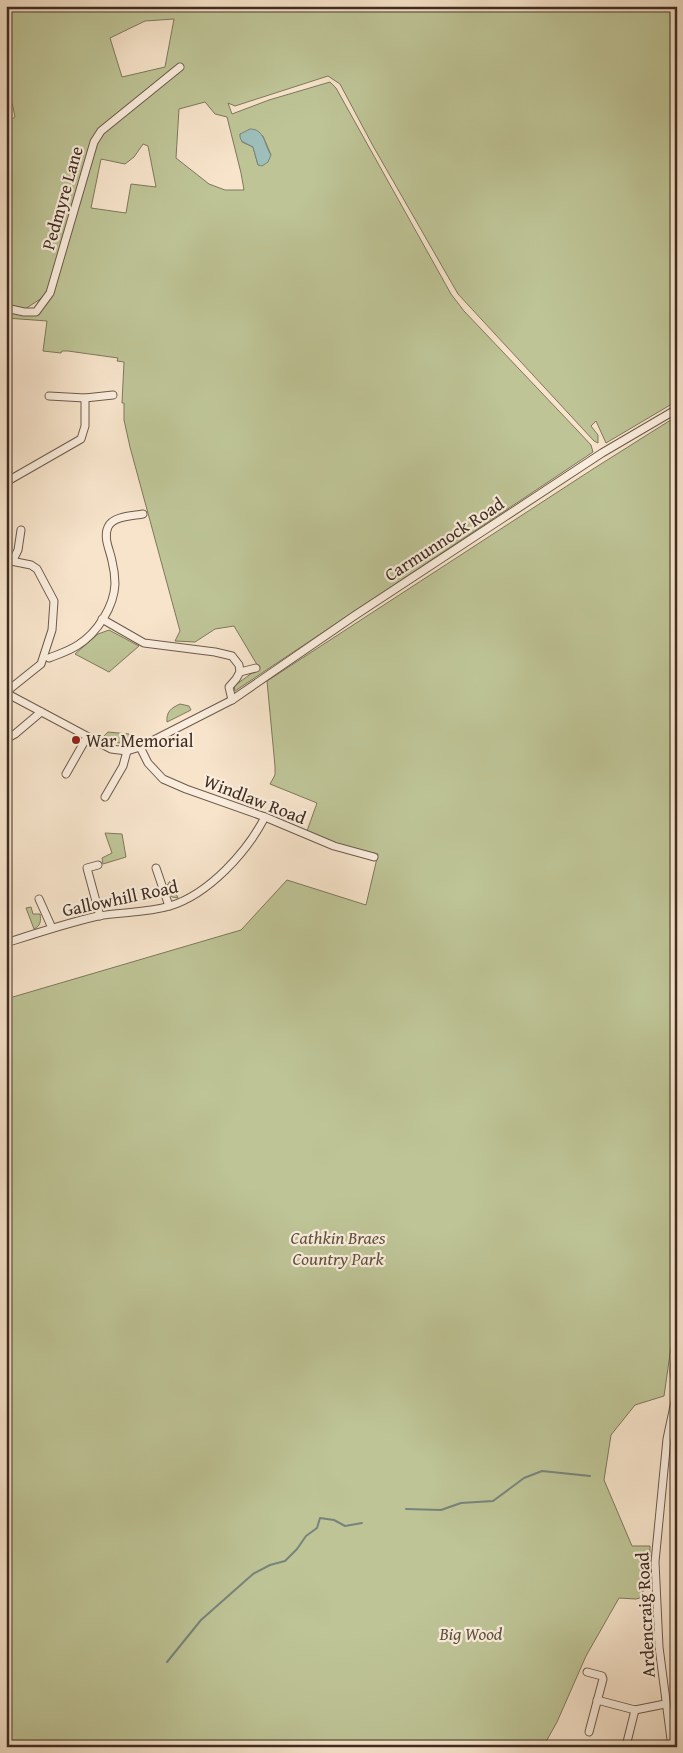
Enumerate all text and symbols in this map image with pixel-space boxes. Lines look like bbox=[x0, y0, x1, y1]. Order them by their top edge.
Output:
street label: Pedmyre Lane bbox=[34, 143, 90, 253]
street label: Carmunnock Road bbox=[379, 490, 510, 588]
place label: War Memorial bbox=[86, 727, 194, 754]
marker: War Memorial bbox=[70, 734, 82, 746]
street label: Windlaw Road bbox=[200, 767, 311, 831]
street label: Gallowhill Road bbox=[60, 872, 181, 923]
park label: Cathkin Braes Country Park bbox=[291, 1224, 386, 1272]
street label: Ardencraig Road bbox=[628, 1551, 662, 1678]
park label: Big Wood bbox=[438, 1620, 503, 1647]

